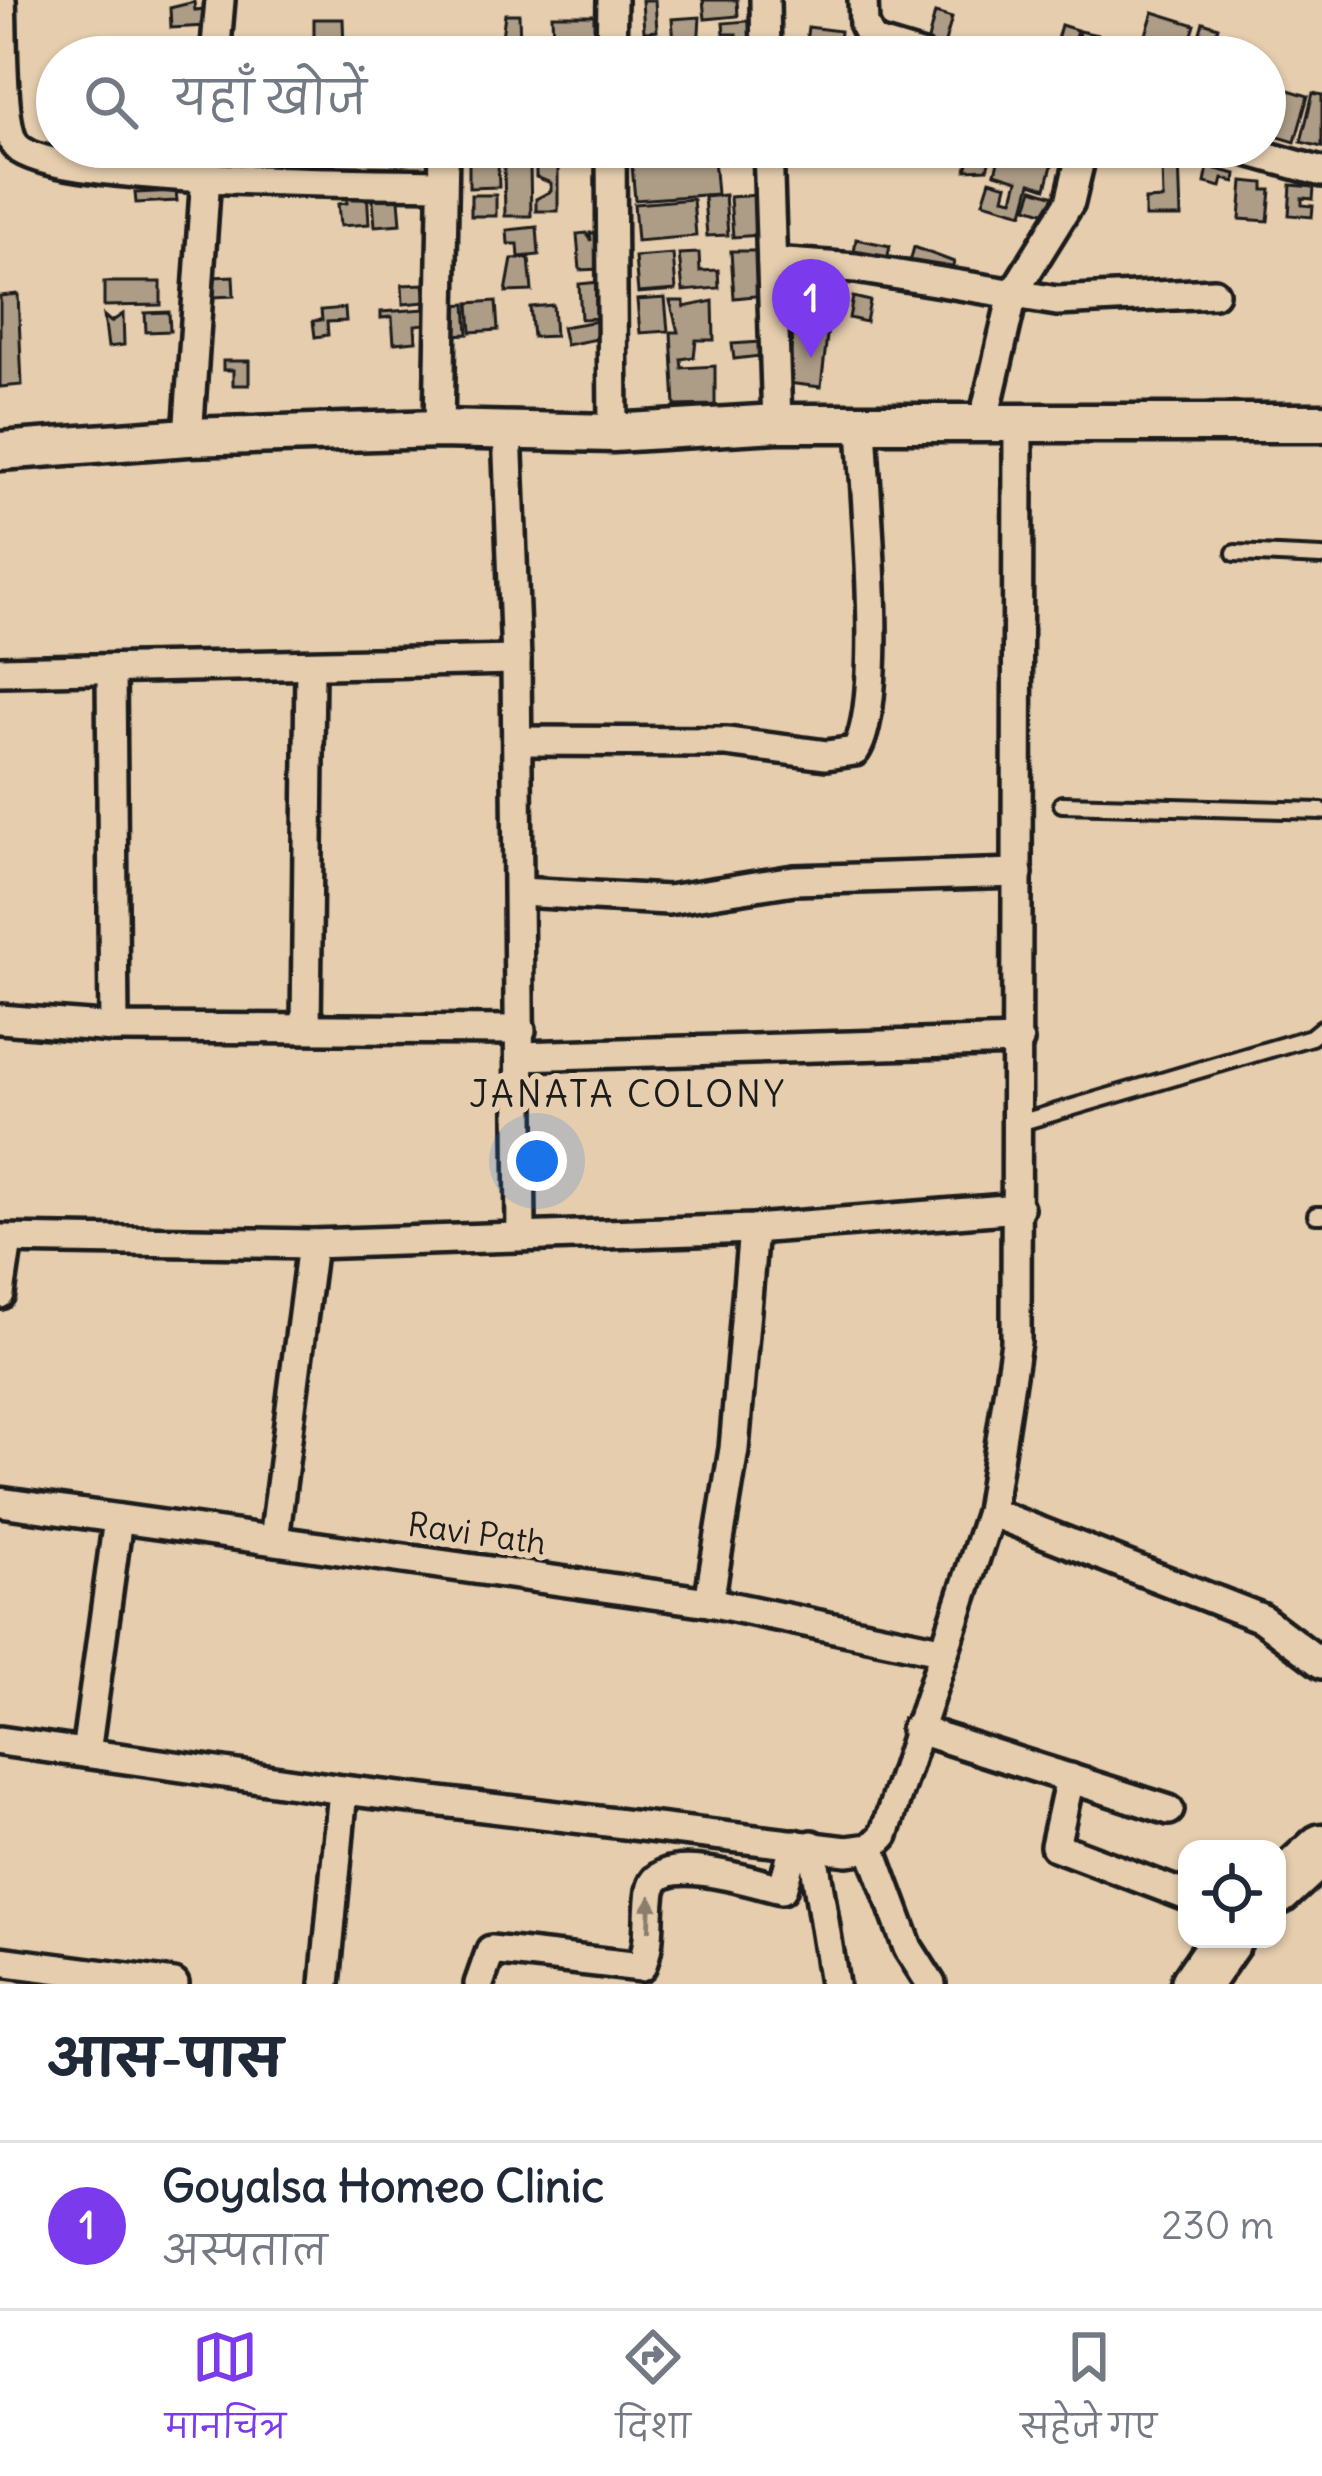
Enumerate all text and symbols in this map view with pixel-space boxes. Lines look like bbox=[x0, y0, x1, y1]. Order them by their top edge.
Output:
search box bbox=[36, 36, 1286, 168]
icon: search bbox=[78, 69, 144, 135]
text: यहाँ खोजें bbox=[174, 70, 367, 126]
pin: 1 bbox=[772, 259, 850, 358]
district label: JANATA COLONY bbox=[469, 1072, 787, 1117]
your location bbox=[507, 1131, 567, 1191]
street label: Ravi Path bbox=[405, 1503, 549, 1563]
map controls bbox=[1178, 1840, 1286, 1948]
button: locate bbox=[1178, 1840, 1286, 1948]
one-way arrow bbox=[641, 1893, 660, 1931]
text: आस-पास bbox=[48, 2026, 282, 2090]
text: Goyalsa Homeo Clinic bbox=[162, 2158, 604, 2214]
text: 1 bbox=[79, 2201, 95, 2250]
text: 230 m bbox=[1161, 2201, 1274, 2250]
text: अस्पताल bbox=[162, 2226, 328, 2275]
tab: मानचित्र bbox=[165, 2324, 286, 2463]
tab: दिशा bbox=[616, 2324, 691, 2463]
tab: सहेजे गए bbox=[1021, 2324, 1157, 2463]

